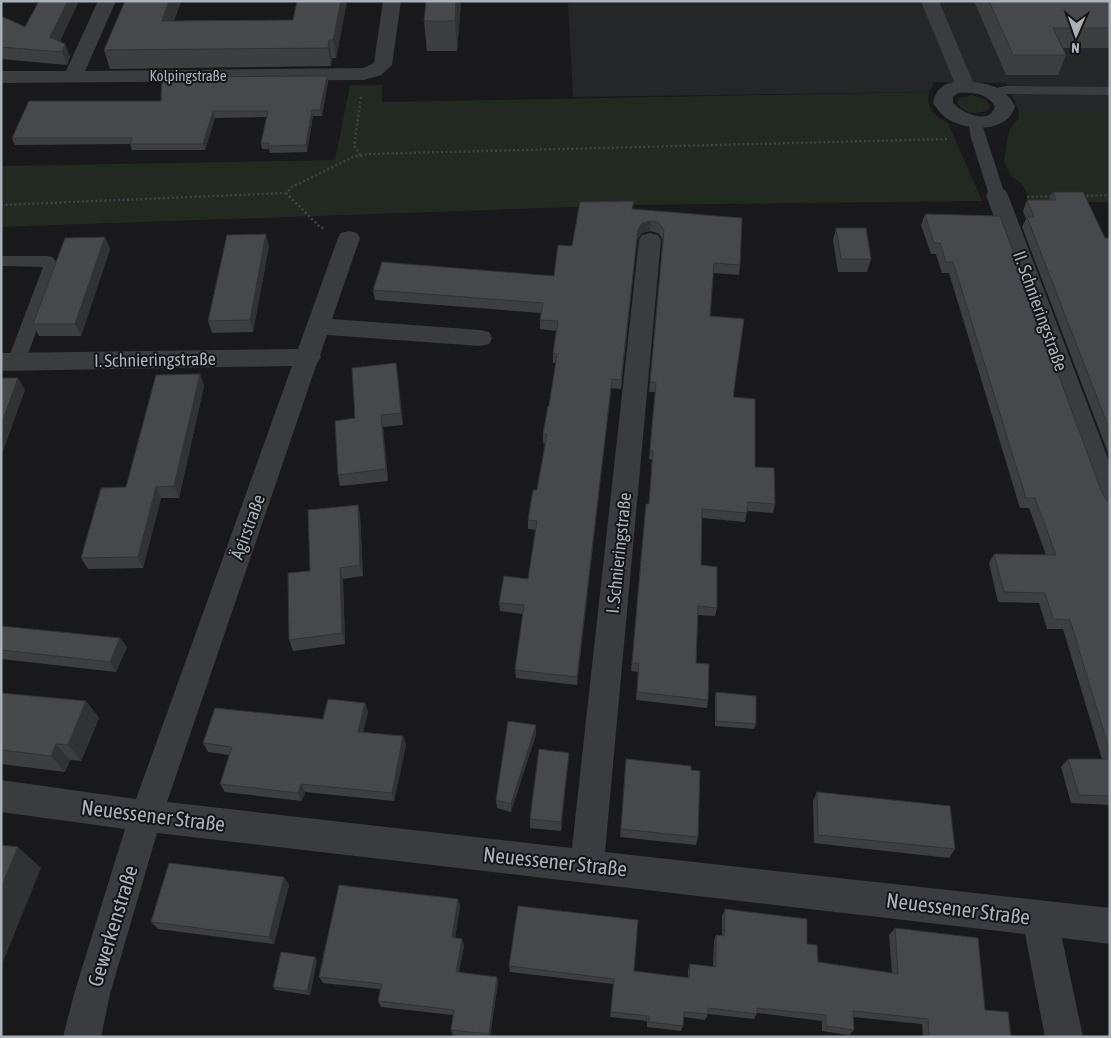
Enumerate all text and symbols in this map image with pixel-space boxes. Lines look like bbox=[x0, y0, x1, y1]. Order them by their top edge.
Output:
north arrow bbox=[1051, 10, 1101, 60]
text: N bbox=[1071, 40, 1080, 56]
street label: Kolpingstraße bbox=[150, 67, 227, 84]
street label: II. Schnieringstraße bbox=[1009, 248, 1072, 374]
street label: I. Schnieringstraße bbox=[94, 348, 216, 371]
street label: I. Schnieringstraße bbox=[602, 491, 635, 615]
street label: Ägirstraße bbox=[226, 492, 269, 562]
street label: Neuessener Straße bbox=[80, 794, 226, 836]
street label: Neuessener Straße bbox=[482, 842, 628, 880]
street label: Gewerkenstraße bbox=[82, 862, 142, 989]
street label: Neuessener Straße bbox=[885, 887, 1031, 929]

